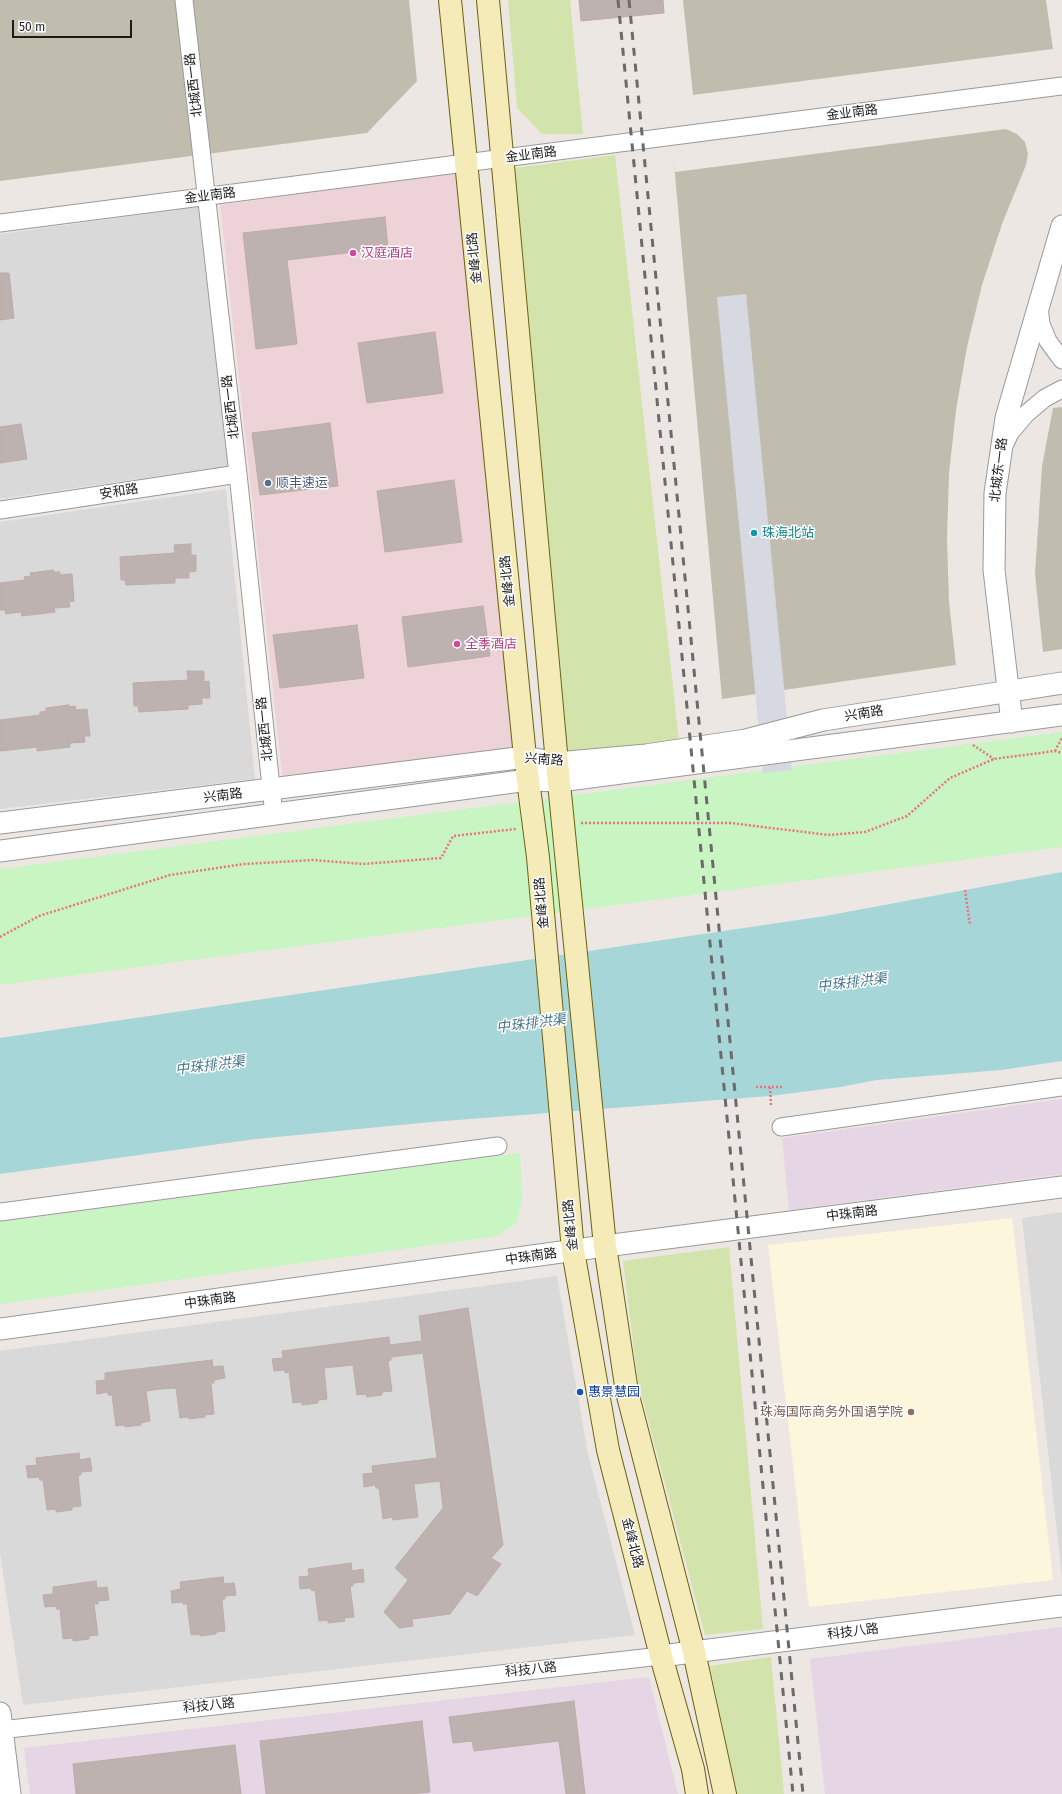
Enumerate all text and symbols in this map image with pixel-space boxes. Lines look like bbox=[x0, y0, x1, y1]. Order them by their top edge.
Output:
scale bar bbox=[14, 12, 134, 38]
text: 50 m bbox=[19, 20, 45, 34]
street label: 北城西一路 bbox=[182, 52, 206, 118]
street label: 金业南路 bbox=[825, 102, 879, 124]
street label: 金业南路 bbox=[504, 144, 558, 166]
street label: 金业南路 bbox=[183, 185, 237, 207]
street label: 金峰北路 bbox=[465, 231, 485, 285]
place label: 汉庭酒店 bbox=[361, 245, 413, 261]
marker: 汉庭酒店 bbox=[348, 248, 358, 258]
street label: 北城西一路 bbox=[219, 374, 243, 440]
street label: 北城东一路 bbox=[987, 437, 1011, 503]
place label: 顺丰速运 bbox=[276, 475, 328, 491]
marker: 顺丰速运 bbox=[263, 478, 273, 488]
street label: 安和路 bbox=[99, 481, 139, 503]
place label: 珠海北站 bbox=[762, 525, 814, 541]
marker: 珠海北站 bbox=[749, 528, 759, 538]
street label: 金峰北路 bbox=[498, 554, 518, 608]
place label: 全季酒店 bbox=[465, 636, 517, 652]
marker: 全季酒店 bbox=[452, 639, 462, 649]
street label: 北城西一路 bbox=[254, 696, 276, 762]
street label: 兴南路 bbox=[844, 703, 884, 725]
street label: 兴南路 bbox=[524, 751, 564, 769]
street label: 兴南路 bbox=[203, 786, 243, 806]
street label: 金峰北路 bbox=[532, 876, 552, 930]
water label: 中珠排洪渠 bbox=[816, 970, 888, 996]
water label: 中珠排洪渠 bbox=[495, 1011, 567, 1037]
water label: 中珠排洪渠 bbox=[174, 1053, 246, 1079]
street label: 金峰北路 bbox=[561, 1198, 581, 1252]
street label: 中珠南路 bbox=[825, 1203, 879, 1225]
street label: 中珠南路 bbox=[504, 1246, 558, 1268]
street label: 中珠南路 bbox=[183, 1290, 237, 1312]
place label: 惠景慧园 bbox=[588, 1384, 640, 1400]
marker: 惠景慧园 bbox=[575, 1387, 585, 1397]
place label: 珠海国际商务外国语学院 bbox=[760, 1404, 903, 1420]
marker: 珠海国际商务外国语学院 bbox=[906, 1407, 916, 1417]
street label: 金峰北路 bbox=[618, 1516, 646, 1570]
street label: 科技八路 bbox=[826, 1621, 880, 1643]
street label: 科技八路 bbox=[504, 1660, 558, 1680]
street label: 科技八路 bbox=[182, 1696, 236, 1716]

